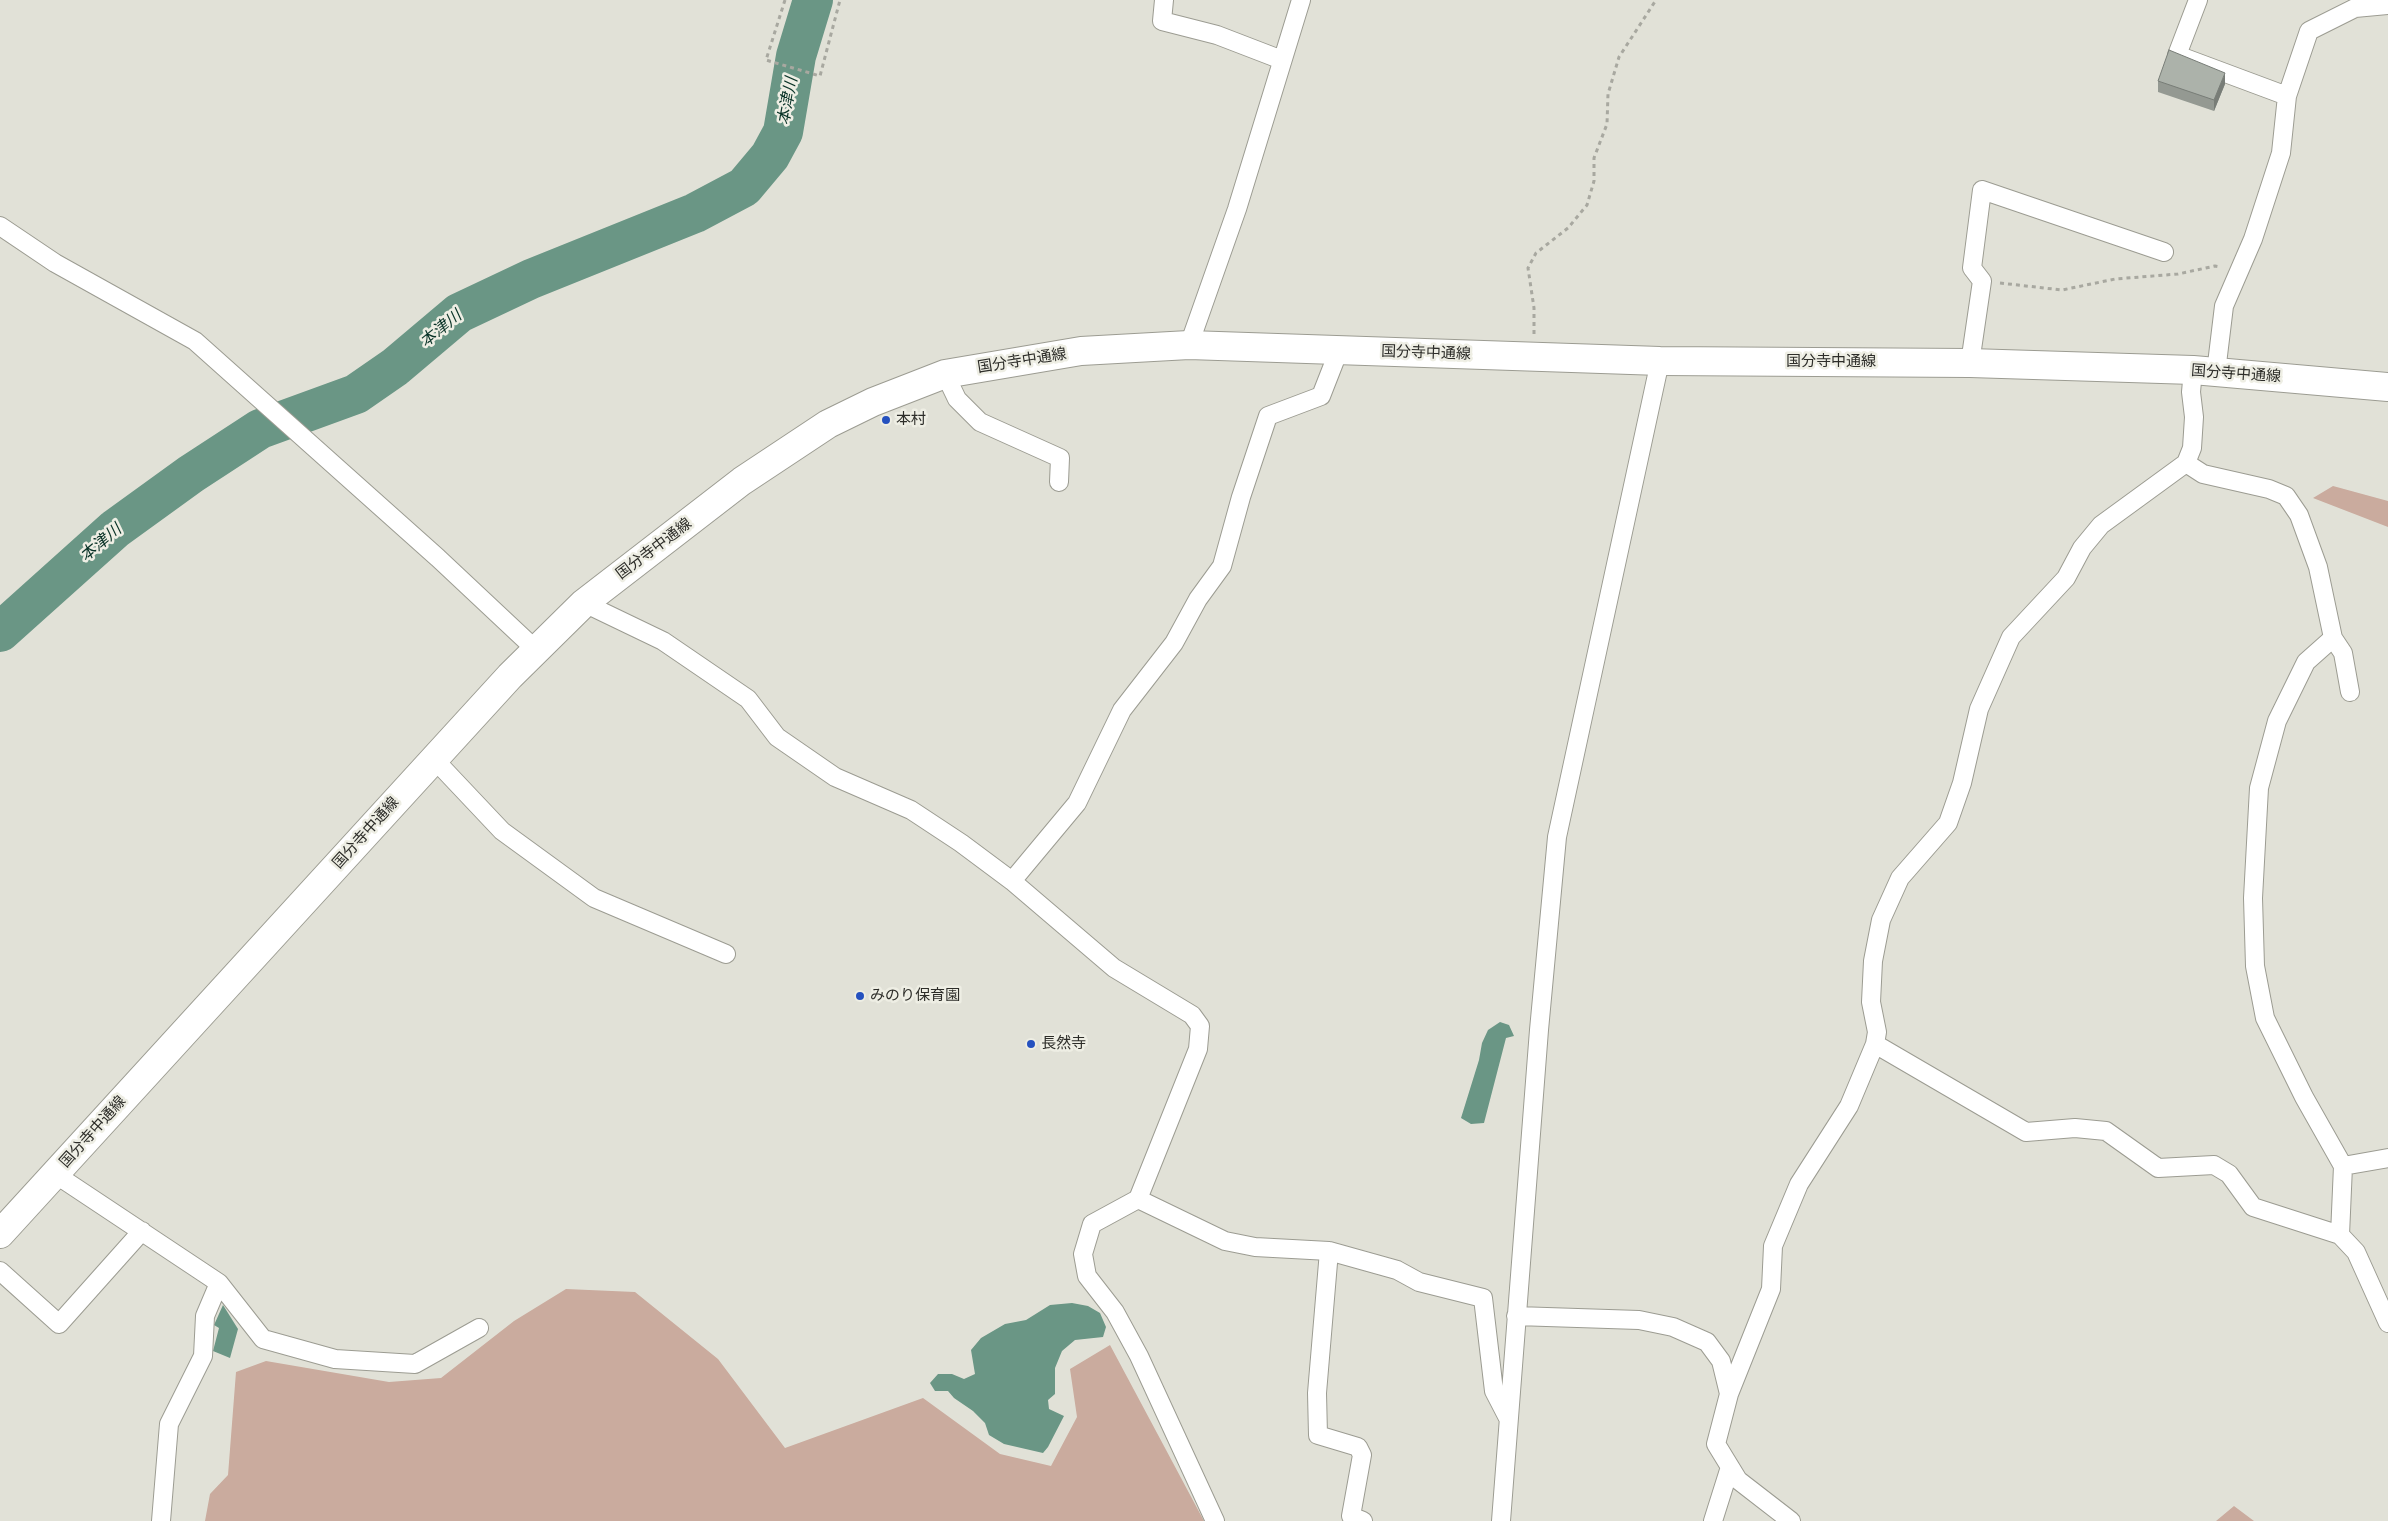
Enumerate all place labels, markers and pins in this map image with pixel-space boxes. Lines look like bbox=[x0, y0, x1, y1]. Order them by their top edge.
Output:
place label: 本村 bbox=[896, 411, 926, 429]
marker: 本村 bbox=[880, 414, 892, 426]
place label: みのり保育園 bbox=[870, 987, 960, 1005]
marker: みのり保育園 bbox=[854, 990, 866, 1002]
place label: 長然寺 bbox=[1041, 1035, 1086, 1053]
marker: 長然寺 bbox=[1025, 1038, 1037, 1050]

